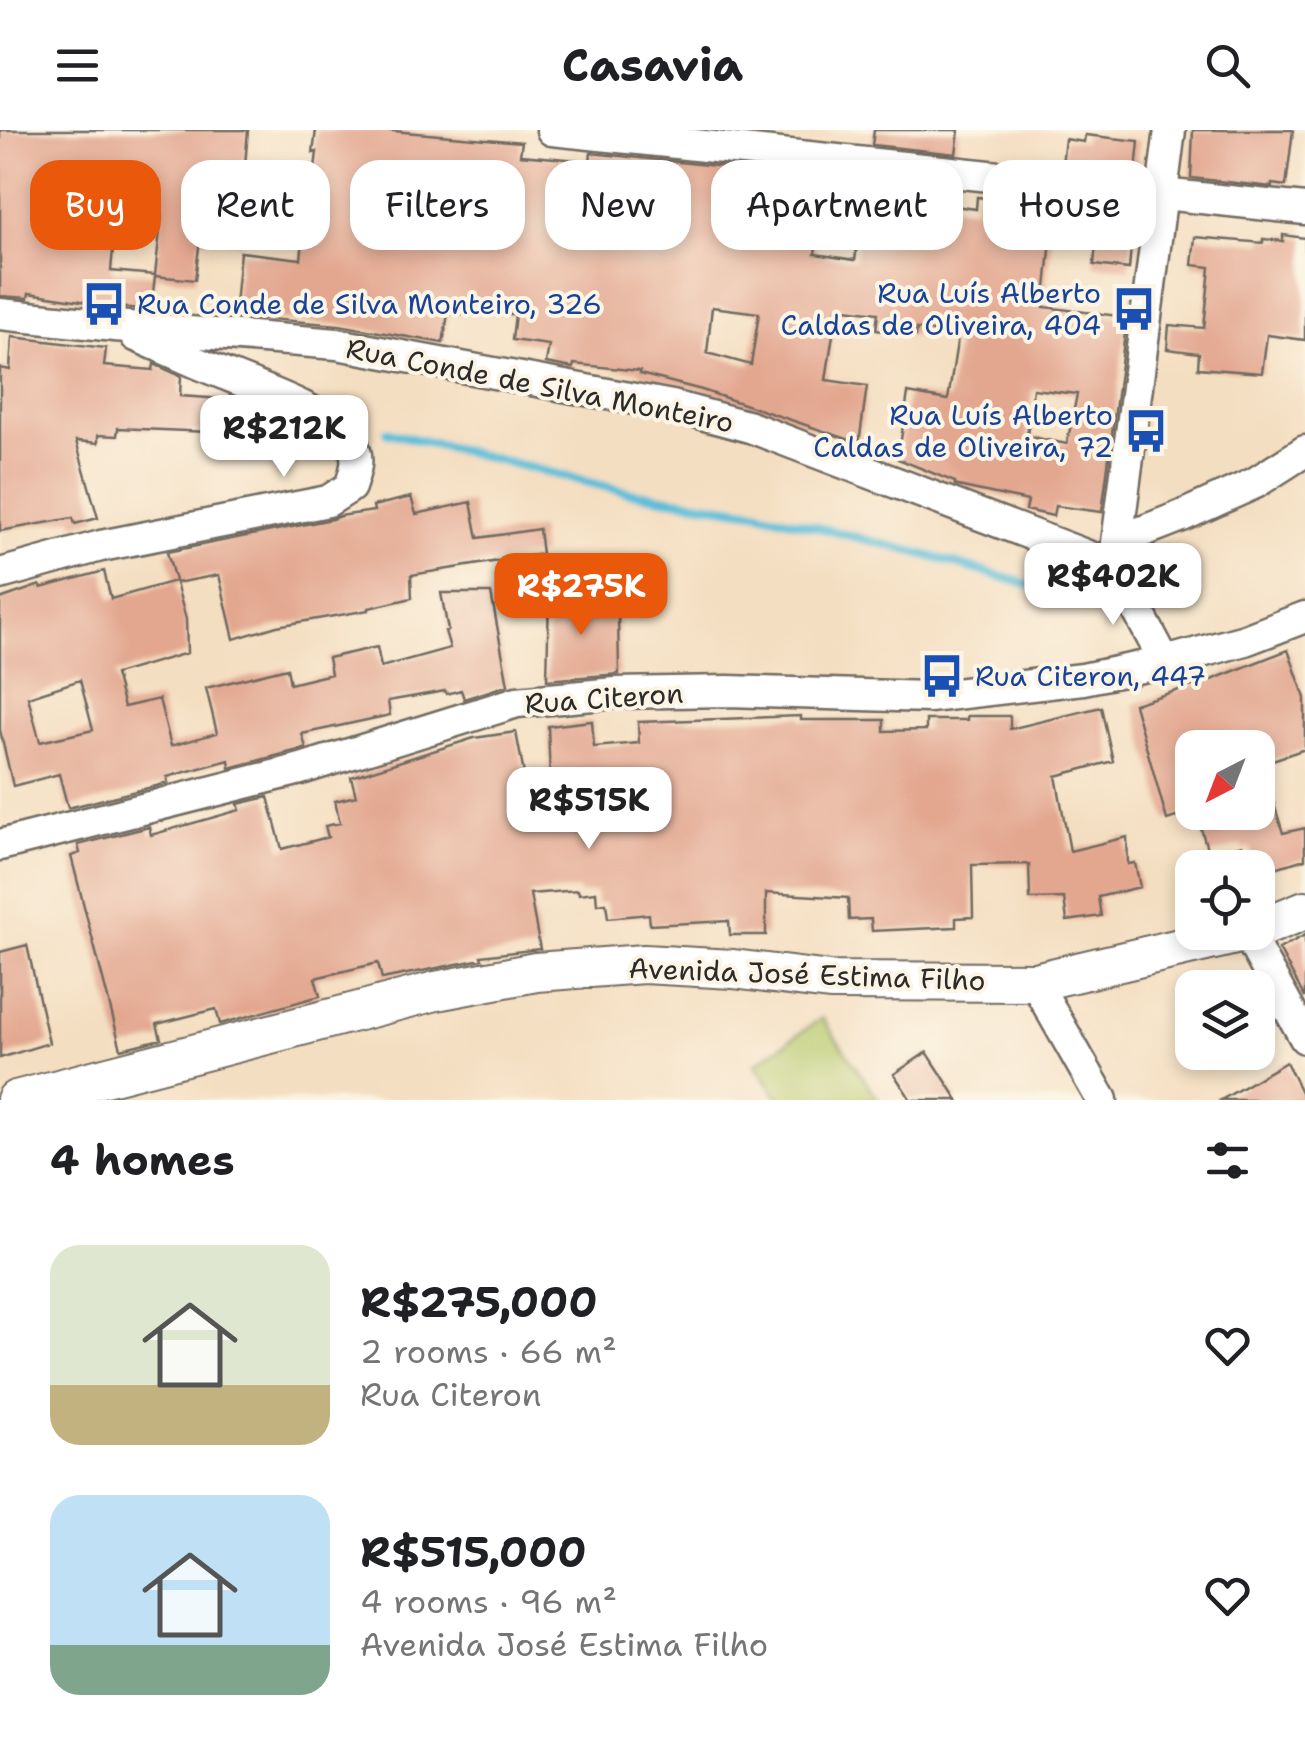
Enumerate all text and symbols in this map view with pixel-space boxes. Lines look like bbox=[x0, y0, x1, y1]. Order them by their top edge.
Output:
text: Casavia bbox=[562, 35, 743, 95]
icon: menu bbox=[50, 38, 105, 93]
icon: search bbox=[1200, 38, 1255, 93]
chip: Buy bbox=[30, 160, 161, 250]
chip: Rent bbox=[181, 160, 330, 250]
chip: Filters bbox=[350, 160, 525, 250]
chip: New bbox=[545, 160, 691, 250]
chip: Apartment bbox=[711, 160, 963, 250]
chip: House bbox=[983, 160, 1156, 250]
place label: Rua Luís Alberto Caldas de Oliveira, 404 bbox=[781, 274, 1101, 344]
bus stop icon: Rua Conde de Silva Monteiro, 326 bbox=[80, 280, 128, 328]
place label: Rua Conde de Silva Monteiro, 326 bbox=[137, 285, 602, 323]
bus stop icon: Rua Luís Alberto Caldas de Oliveira, 404 bbox=[1110, 285, 1158, 333]
street label: Rua Conde de Silva Monteiro bbox=[343, 329, 737, 441]
pin: R$212K bbox=[203, 395, 365, 480]
place label: Rua Luís Alberto Caldas de Oliveira, 72 bbox=[813, 396, 1113, 466]
text: R$212K bbox=[222, 406, 346, 449]
bus stop icon: Rua Luís Alberto Caldas de Oliveira, 72 bbox=[1122, 407, 1170, 455]
pin: R$402K bbox=[1032, 543, 1194, 628]
pin: R$275K bbox=[500, 553, 662, 638]
text: R$402K bbox=[1046, 554, 1180, 597]
text: R$275K bbox=[516, 564, 646, 607]
bus stop icon: Rua Citeron, 447 bbox=[918, 652, 966, 700]
place label: Rua Citeron, 447 bbox=[975, 657, 1206, 695]
street label: Rua Citeron bbox=[523, 674, 685, 722]
north arrow bbox=[1175, 730, 1275, 830]
map controls bbox=[1175, 730, 1275, 1070]
pin: R$515K bbox=[508, 767, 670, 852]
text: R$515K bbox=[529, 778, 649, 821]
button: locate bbox=[1175, 850, 1275, 950]
street label: Avenida José Estima Filho bbox=[628, 949, 986, 999]
button: layers bbox=[1175, 970, 1275, 1070]
text: 4 homes bbox=[50, 1132, 235, 1188]
icon: filters bbox=[1200, 1133, 1255, 1188]
text: R$275,000 bbox=[360, 1274, 598, 1330]
icon: home bbox=[130, 1285, 250, 1405]
icon: heart bbox=[1200, 1318, 1255, 1373]
text: 2 rooms · 66 m² bbox=[360, 1330, 617, 1373]
text: Rua Citeron bbox=[360, 1373, 541, 1416]
text: R$515,000 bbox=[360, 1524, 587, 1580]
icon: home bbox=[130, 1535, 250, 1655]
icon: heart bbox=[1200, 1568, 1255, 1623]
text: 4 rooms · 96 m² bbox=[360, 1580, 617, 1623]
text: Avenida José Estima Filho bbox=[360, 1623, 768, 1666]

